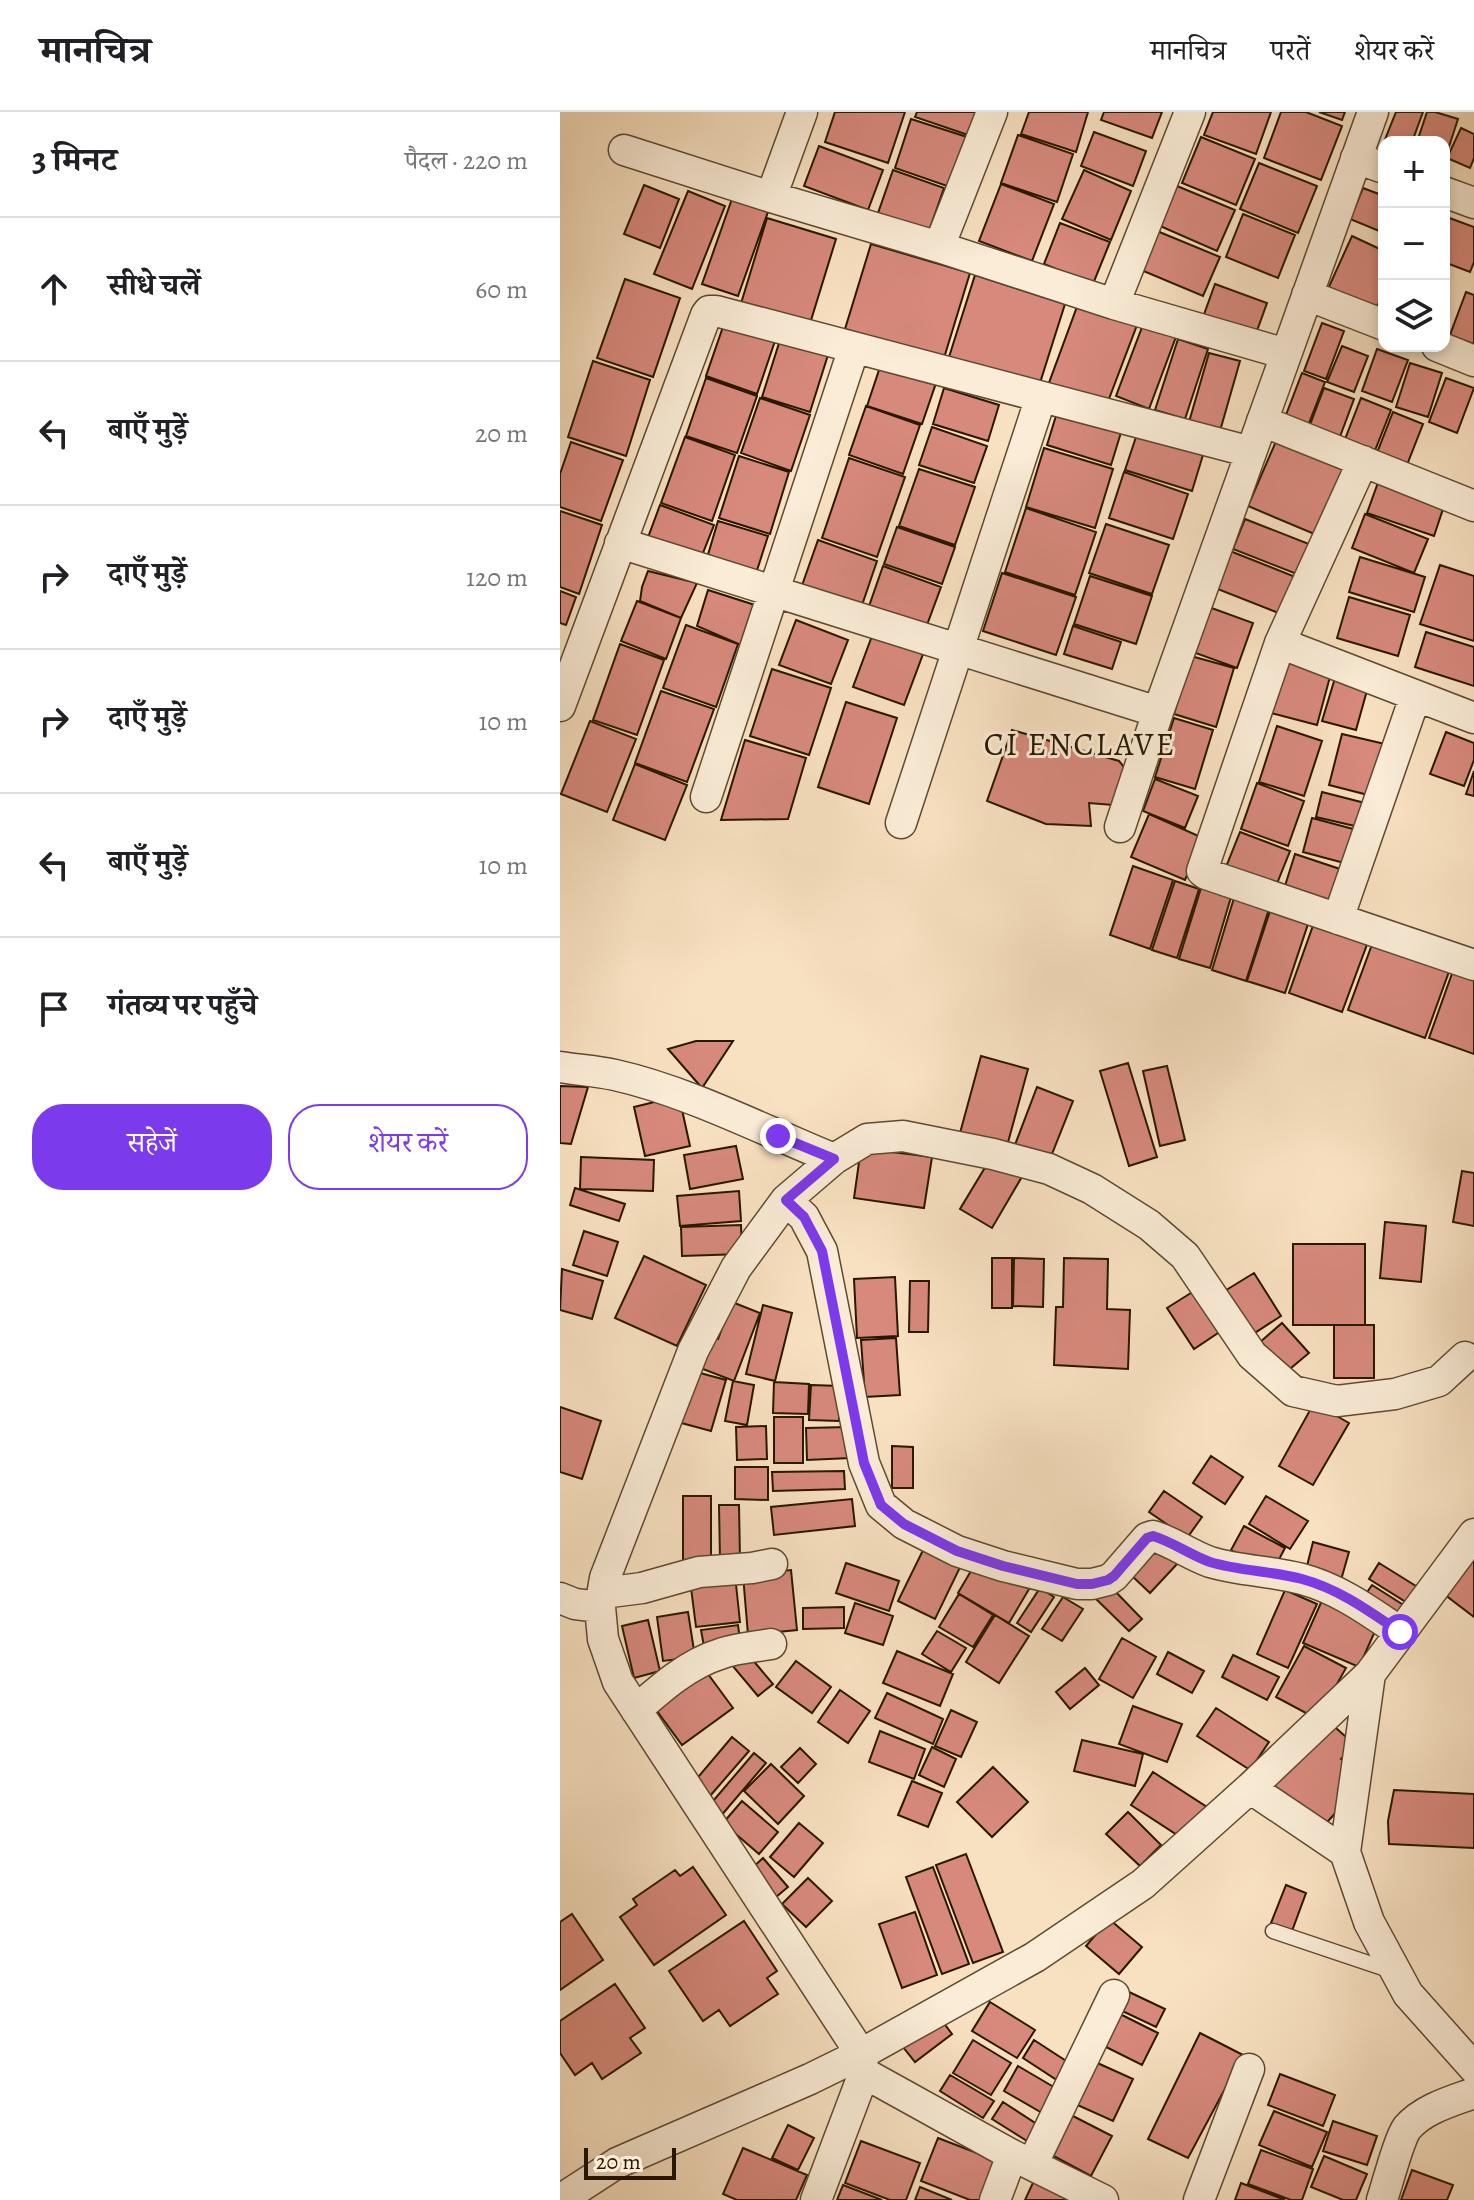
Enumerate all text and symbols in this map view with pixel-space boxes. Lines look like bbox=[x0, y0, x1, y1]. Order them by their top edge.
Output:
text: मानचित्र bbox=[40, 24, 151, 76]
text: मानचित्र bbox=[1150, 32, 1226, 70]
text: परतें bbox=[1270, 32, 1310, 70]
text: शेयर करें bbox=[1354, 32, 1434, 70]
text: 3 मिनट bbox=[32, 136, 117, 183]
map controls bbox=[1378, 136, 1450, 352]
button: + bbox=[1378, 136, 1450, 208]
text: पैदल · 220 m bbox=[405, 143, 528, 178]
button: − bbox=[1378, 208, 1450, 280]
text: सीधे चलें bbox=[108, 265, 200, 305]
icon: ahead bbox=[32, 267, 76, 311]
text: 60 m bbox=[475, 272, 528, 307]
button: layers bbox=[1378, 280, 1450, 352]
text: बाएँ मुड़ें bbox=[108, 409, 188, 449]
icon: left bbox=[32, 411, 76, 455]
text: 20 m bbox=[475, 416, 528, 451]
text: दाएँ मुड़ें bbox=[108, 553, 187, 593]
icon: right bbox=[32, 555, 76, 599]
text: 120 m bbox=[466, 560, 528, 595]
text: दाएँ मुड़ें bbox=[108, 697, 187, 737]
icon: right bbox=[32, 699, 76, 743]
text: 10 m bbox=[478, 704, 528, 739]
district label: CI ENCLAVE bbox=[984, 722, 1176, 766]
text: बाएँ मुड़ें bbox=[108, 841, 188, 881]
icon: left bbox=[32, 843, 76, 887]
text: 10 m bbox=[478, 848, 528, 883]
text: गंतव्य पर पहुँचे bbox=[108, 985, 257, 1025]
icon: arrive bbox=[32, 987, 76, 1031]
button: सहेजें bbox=[32, 1104, 272, 1190]
button: शेयर करें bbox=[288, 1104, 528, 1190]
route end bbox=[760, 1118, 796, 1154]
route start bbox=[1382, 1614, 1418, 1650]
scale bar bbox=[584, 2144, 676, 2180]
text: 20 m bbox=[596, 2147, 641, 2177]

